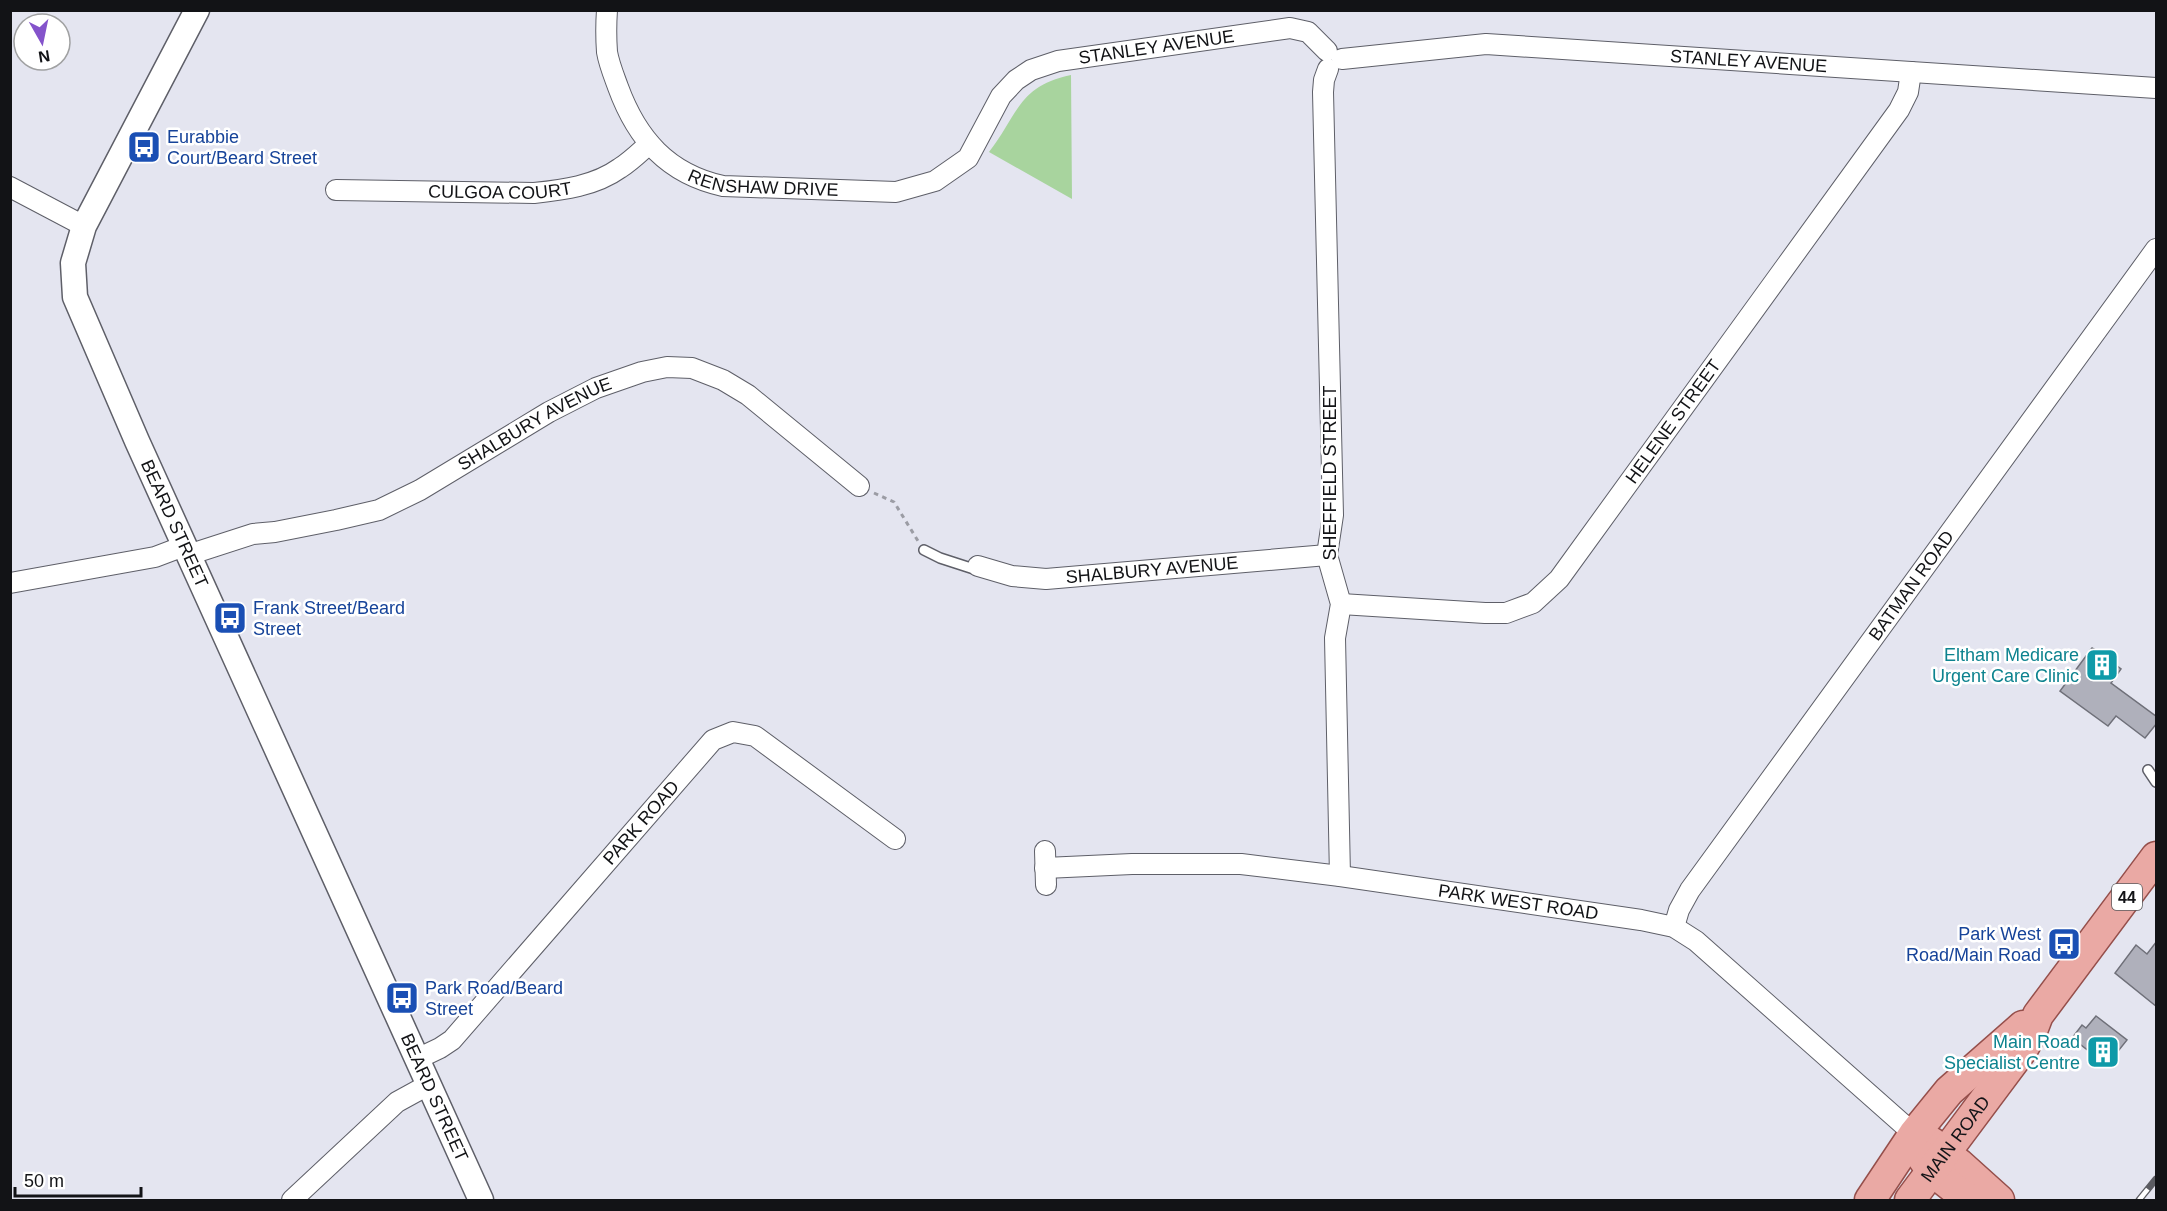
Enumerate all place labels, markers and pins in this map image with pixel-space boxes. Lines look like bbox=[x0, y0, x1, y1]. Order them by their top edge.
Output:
place label: Eurabbie Court/Beard Street bbox=[167, 127, 317, 168]
bus stop icon: Eurabbie Court/Beard Street bbox=[126, 129, 162, 165]
place label: Frank Street/Beard Street bbox=[253, 598, 405, 639]
bus stop icon: Frank Street/Beard Street bbox=[212, 600, 248, 636]
place label: Eltham Medicare Urgent Care Clinic bbox=[1932, 645, 2079, 686]
building icon: Eltham Medicare Urgent Care Clinic bbox=[2084, 647, 2120, 683]
place label: Park West Road/Main Road bbox=[1906, 924, 2041, 965]
bus stop icon: Park West Road/Main Road bbox=[2046, 926, 2082, 962]
place label: Park Road/Beard Street bbox=[425, 978, 563, 1019]
bus stop icon: Park Road/Beard Street bbox=[384, 980, 420, 1016]
place label: Main Road Specialist Centre bbox=[1944, 1032, 2080, 1073]
building icon: Main Road Specialist Centre bbox=[2085, 1034, 2121, 1070]

